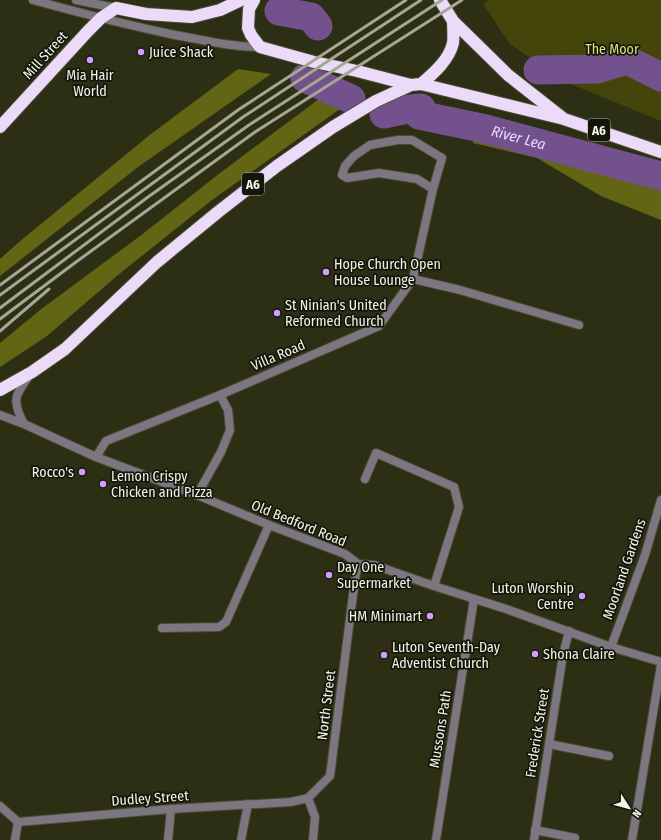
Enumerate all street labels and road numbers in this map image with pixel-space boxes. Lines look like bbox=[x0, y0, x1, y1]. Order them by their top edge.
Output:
street label: Mill Street bbox=[19, 28, 72, 83]
road number: A6 bbox=[588, 119, 610, 141]
road number: A6 bbox=[242, 173, 264, 195]
street label: Villa Road bbox=[249, 336, 308, 374]
street label: Old Bedford Road bbox=[249, 497, 349, 550]
street label: Moorland Gardens bbox=[599, 517, 650, 622]
street label: North Street bbox=[314, 669, 339, 741]
street label: Frederick Street bbox=[522, 687, 553, 779]
street label: Mussons Path bbox=[426, 689, 455, 769]
street label: Dudley Street bbox=[111, 787, 190, 810]

